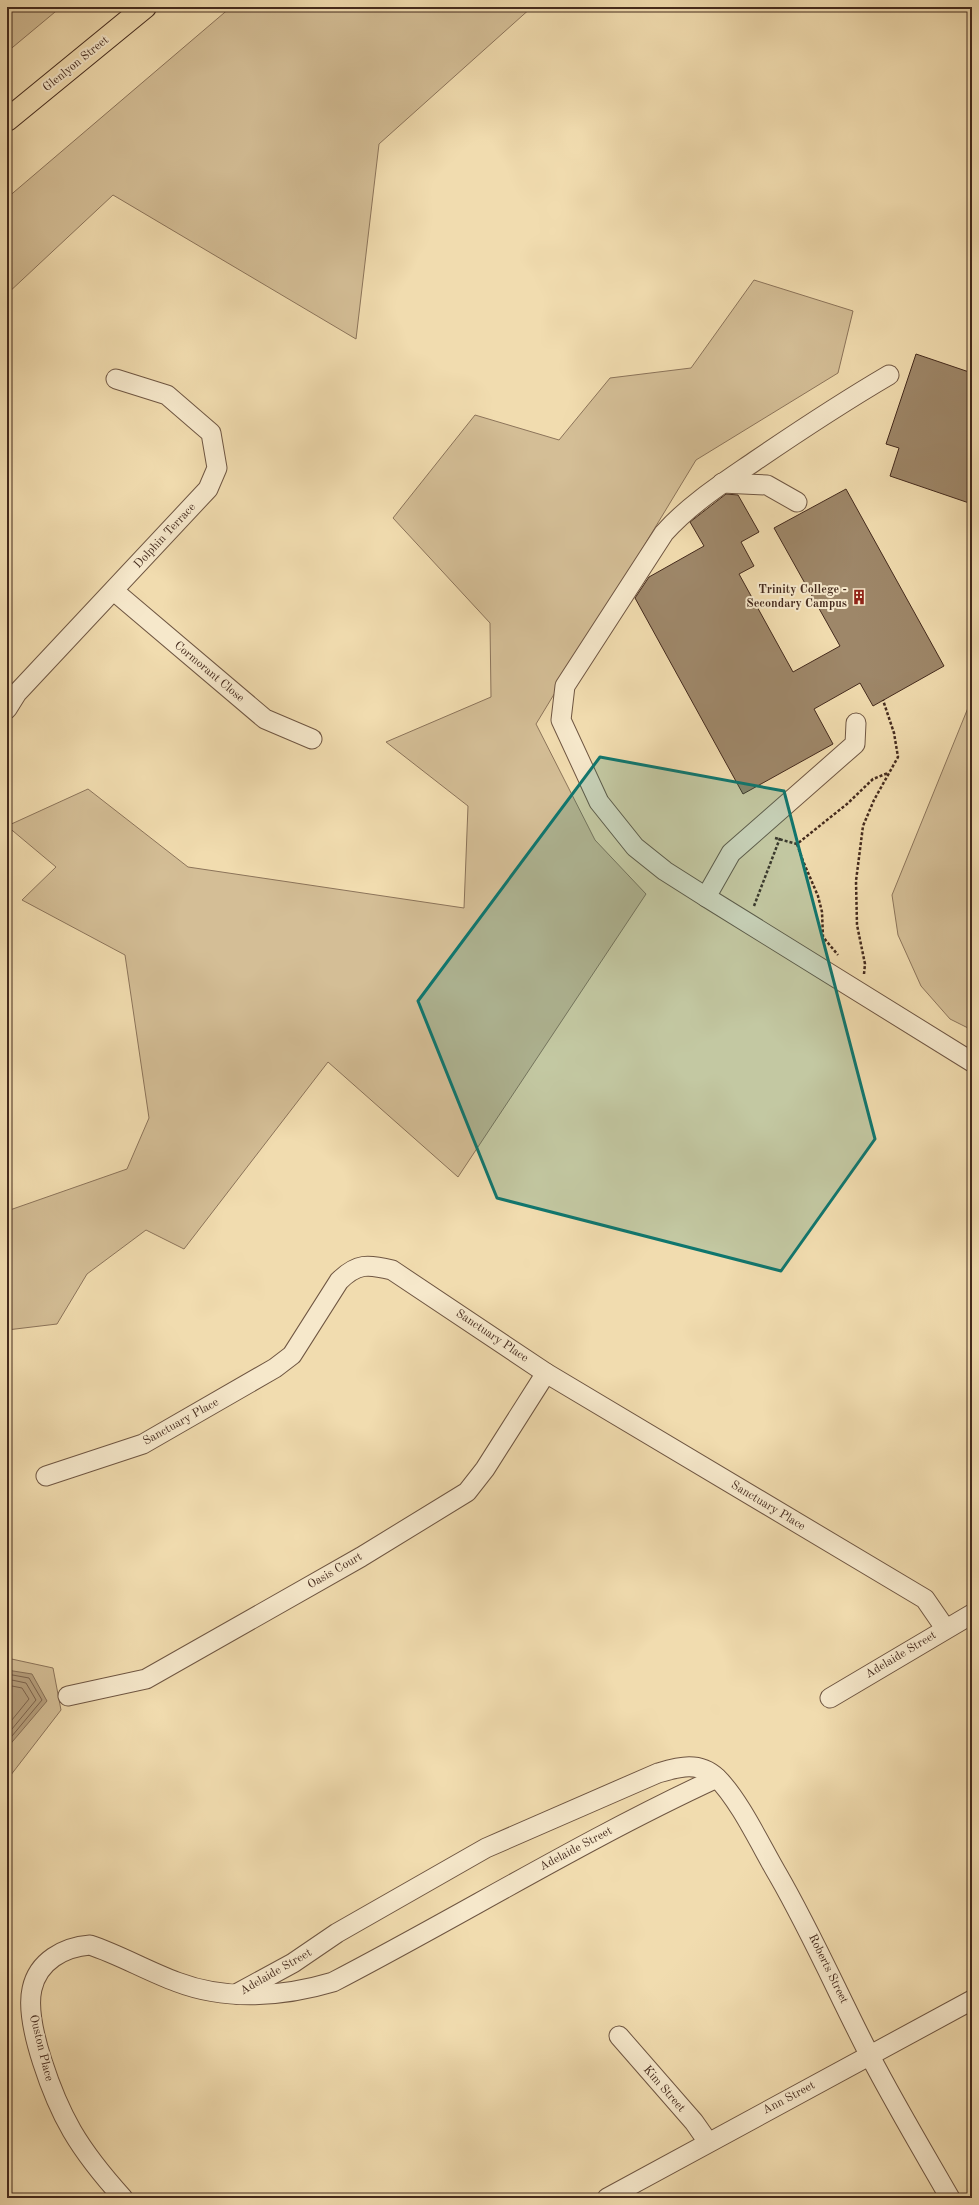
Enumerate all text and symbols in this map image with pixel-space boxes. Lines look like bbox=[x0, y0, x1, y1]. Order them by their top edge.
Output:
street label: Glenlyon Street bbox=[41, 34, 111, 94]
street label: Dolphin Terrace bbox=[132, 501, 198, 571]
place label: Trinity College - Secondary Campus bbox=[746, 584, 847, 610]
building icon: Trinity College - Secondary Campus bbox=[850, 588, 868, 606]
street label: Cormorant Close bbox=[172, 639, 247, 705]
street label: Sanctuary Place bbox=[454, 1307, 531, 1365]
street label: Sanctuary Place bbox=[141, 1396, 221, 1448]
street label: Sanctuary Place bbox=[729, 1479, 808, 1533]
street label: Oasis Court bbox=[306, 1551, 364, 1591]
street label: Adelaide Street bbox=[863, 1629, 939, 1681]
street label: Adelaide Street bbox=[538, 1825, 614, 1873]
street label: Roberts Street bbox=[806, 1932, 850, 2006]
street label: Adelaide Street bbox=[238, 1947, 314, 1997]
street label: Ouston Place bbox=[27, 2014, 55, 2083]
street label: Kim Street bbox=[641, 2064, 687, 2114]
street label: Ann Street bbox=[761, 2079, 817, 2117]

